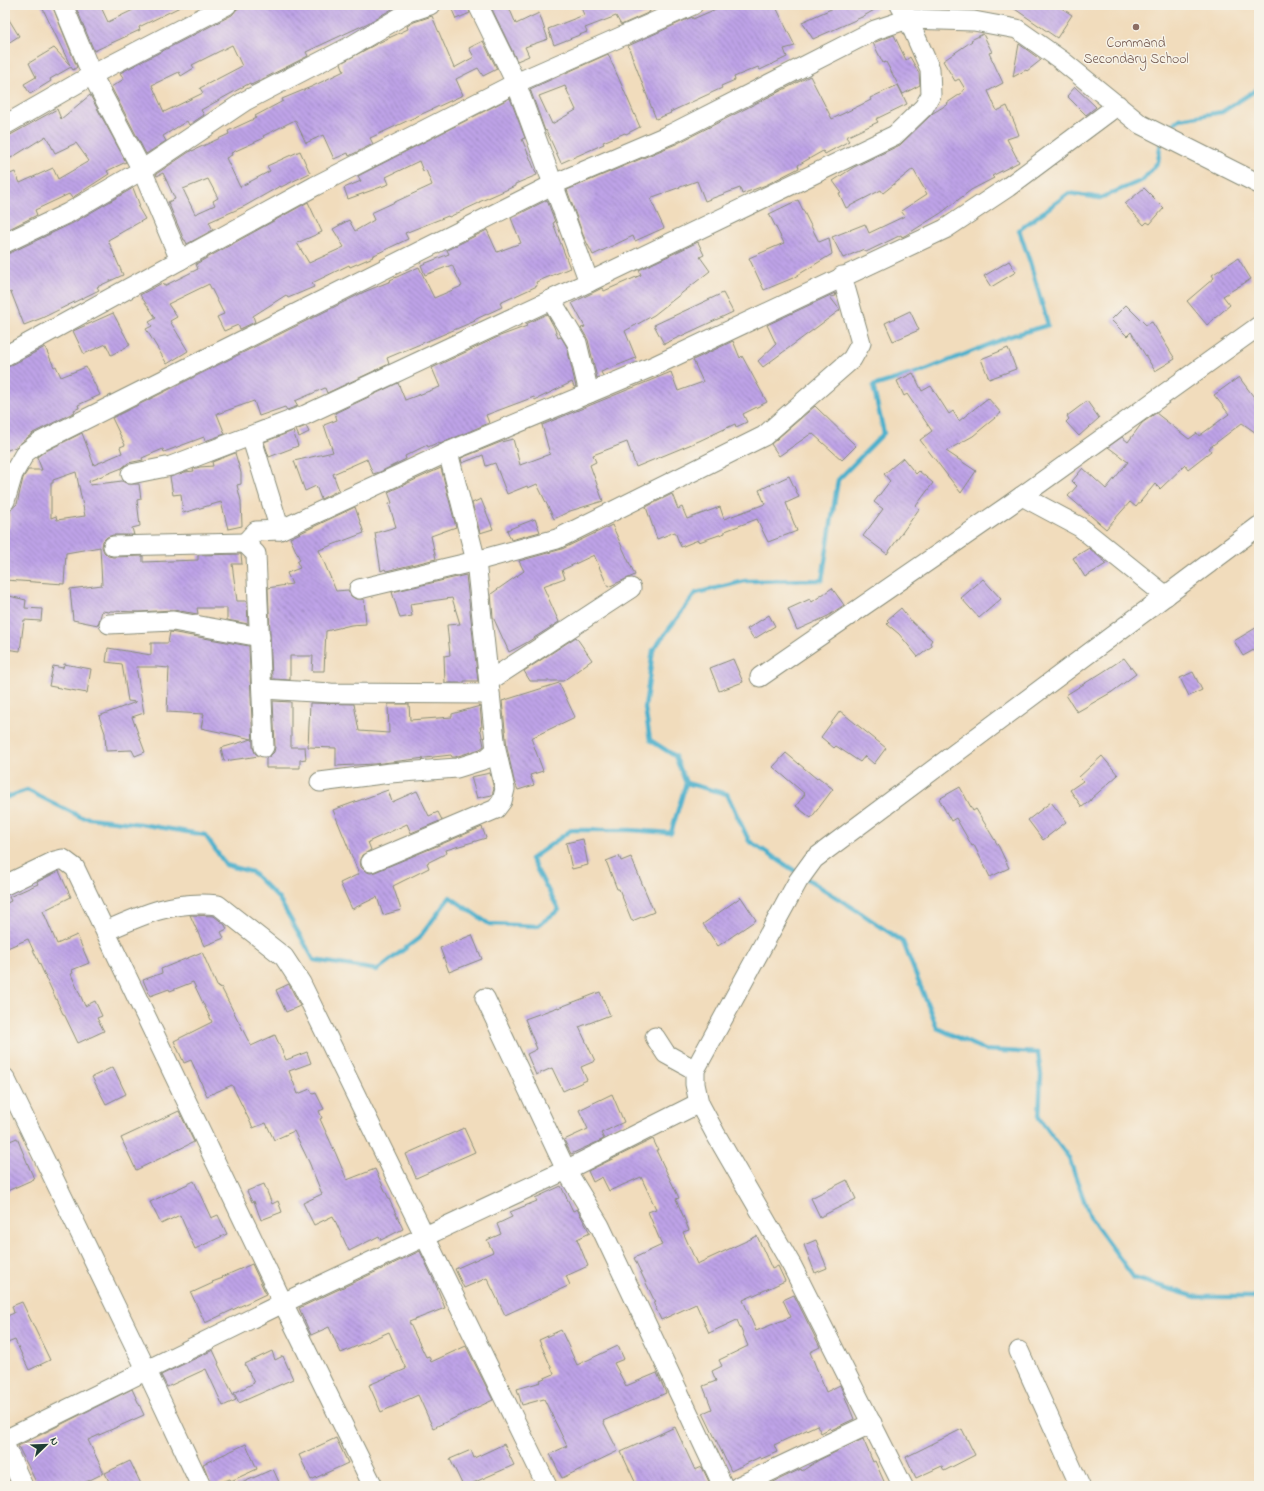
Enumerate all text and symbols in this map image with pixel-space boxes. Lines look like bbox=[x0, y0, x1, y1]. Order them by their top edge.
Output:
marker: Command Secondary School bbox=[1131, 22, 1141, 32]
place label: Command Secondary School bbox=[1083, 33, 1189, 71]
north arrow bbox=[26, 1425, 66, 1465]
text: N bbox=[45, 1435, 63, 1448]

